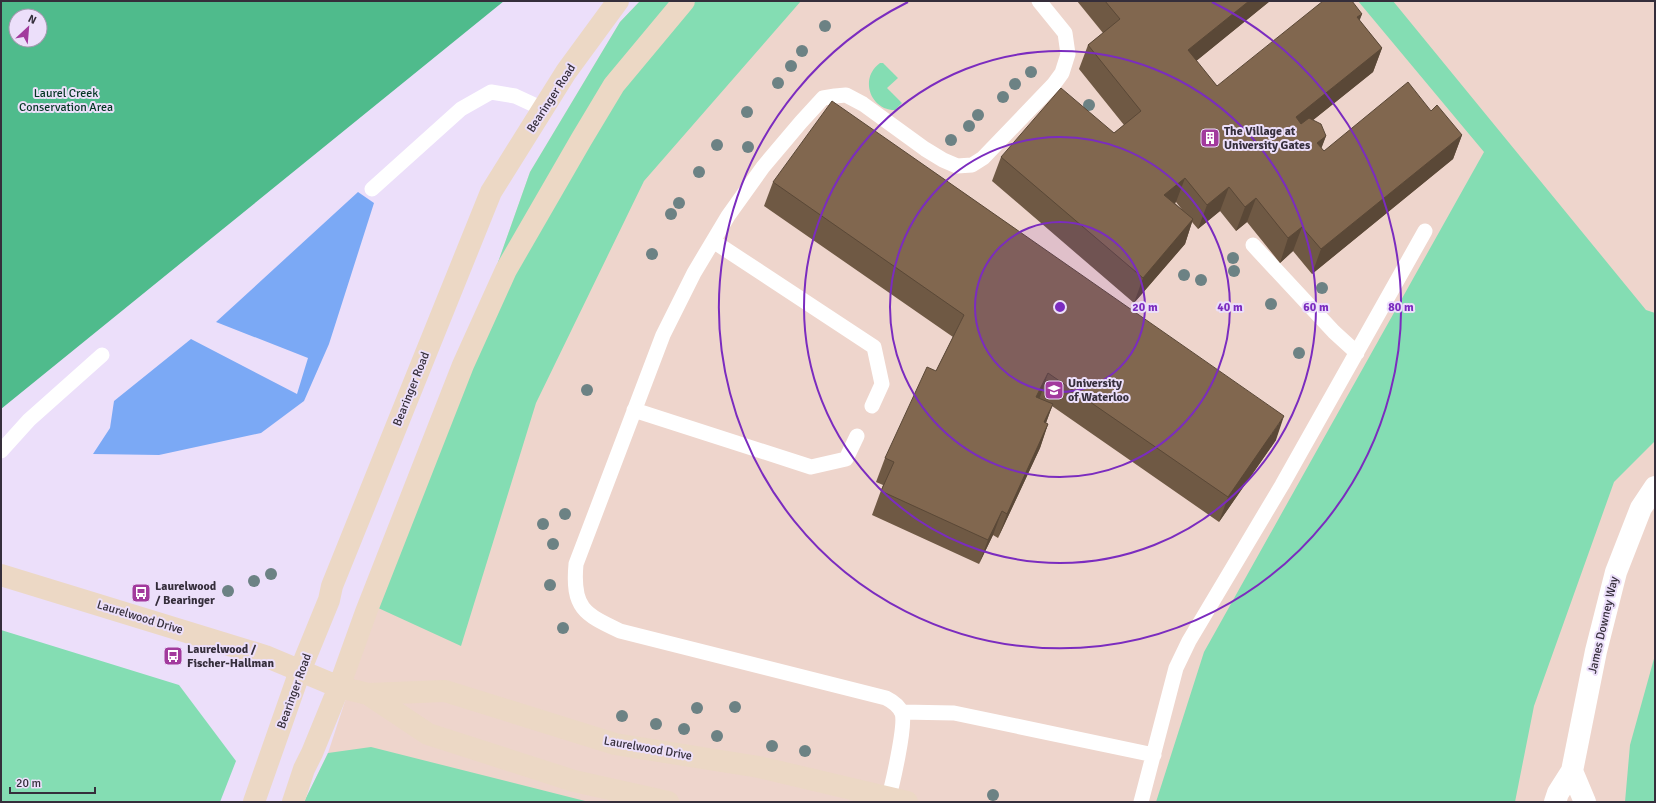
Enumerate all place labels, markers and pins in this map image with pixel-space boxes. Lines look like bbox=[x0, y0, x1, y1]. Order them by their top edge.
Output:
place label: The Village at University Gates bbox=[1224, 124, 1311, 153]
building icon: The Village at University Gates bbox=[1199, 127, 1221, 149]
centre of rings bbox=[1053, 300, 1067, 314]
place label: University of Waterloo bbox=[1068, 376, 1129, 405]
school or university icon: University of Waterloo bbox=[1043, 379, 1065, 401]
place label: Laurelwood / Bearinger bbox=[155, 579, 217, 608]
bus stop icon: Laurelwood / Bearinger bbox=[130, 582, 152, 604]
place label: Laurelwood / Fischer-Hallman bbox=[187, 642, 274, 671]
bus stop icon: Laurelwood / Fischer-Hallman bbox=[162, 645, 184, 667]

